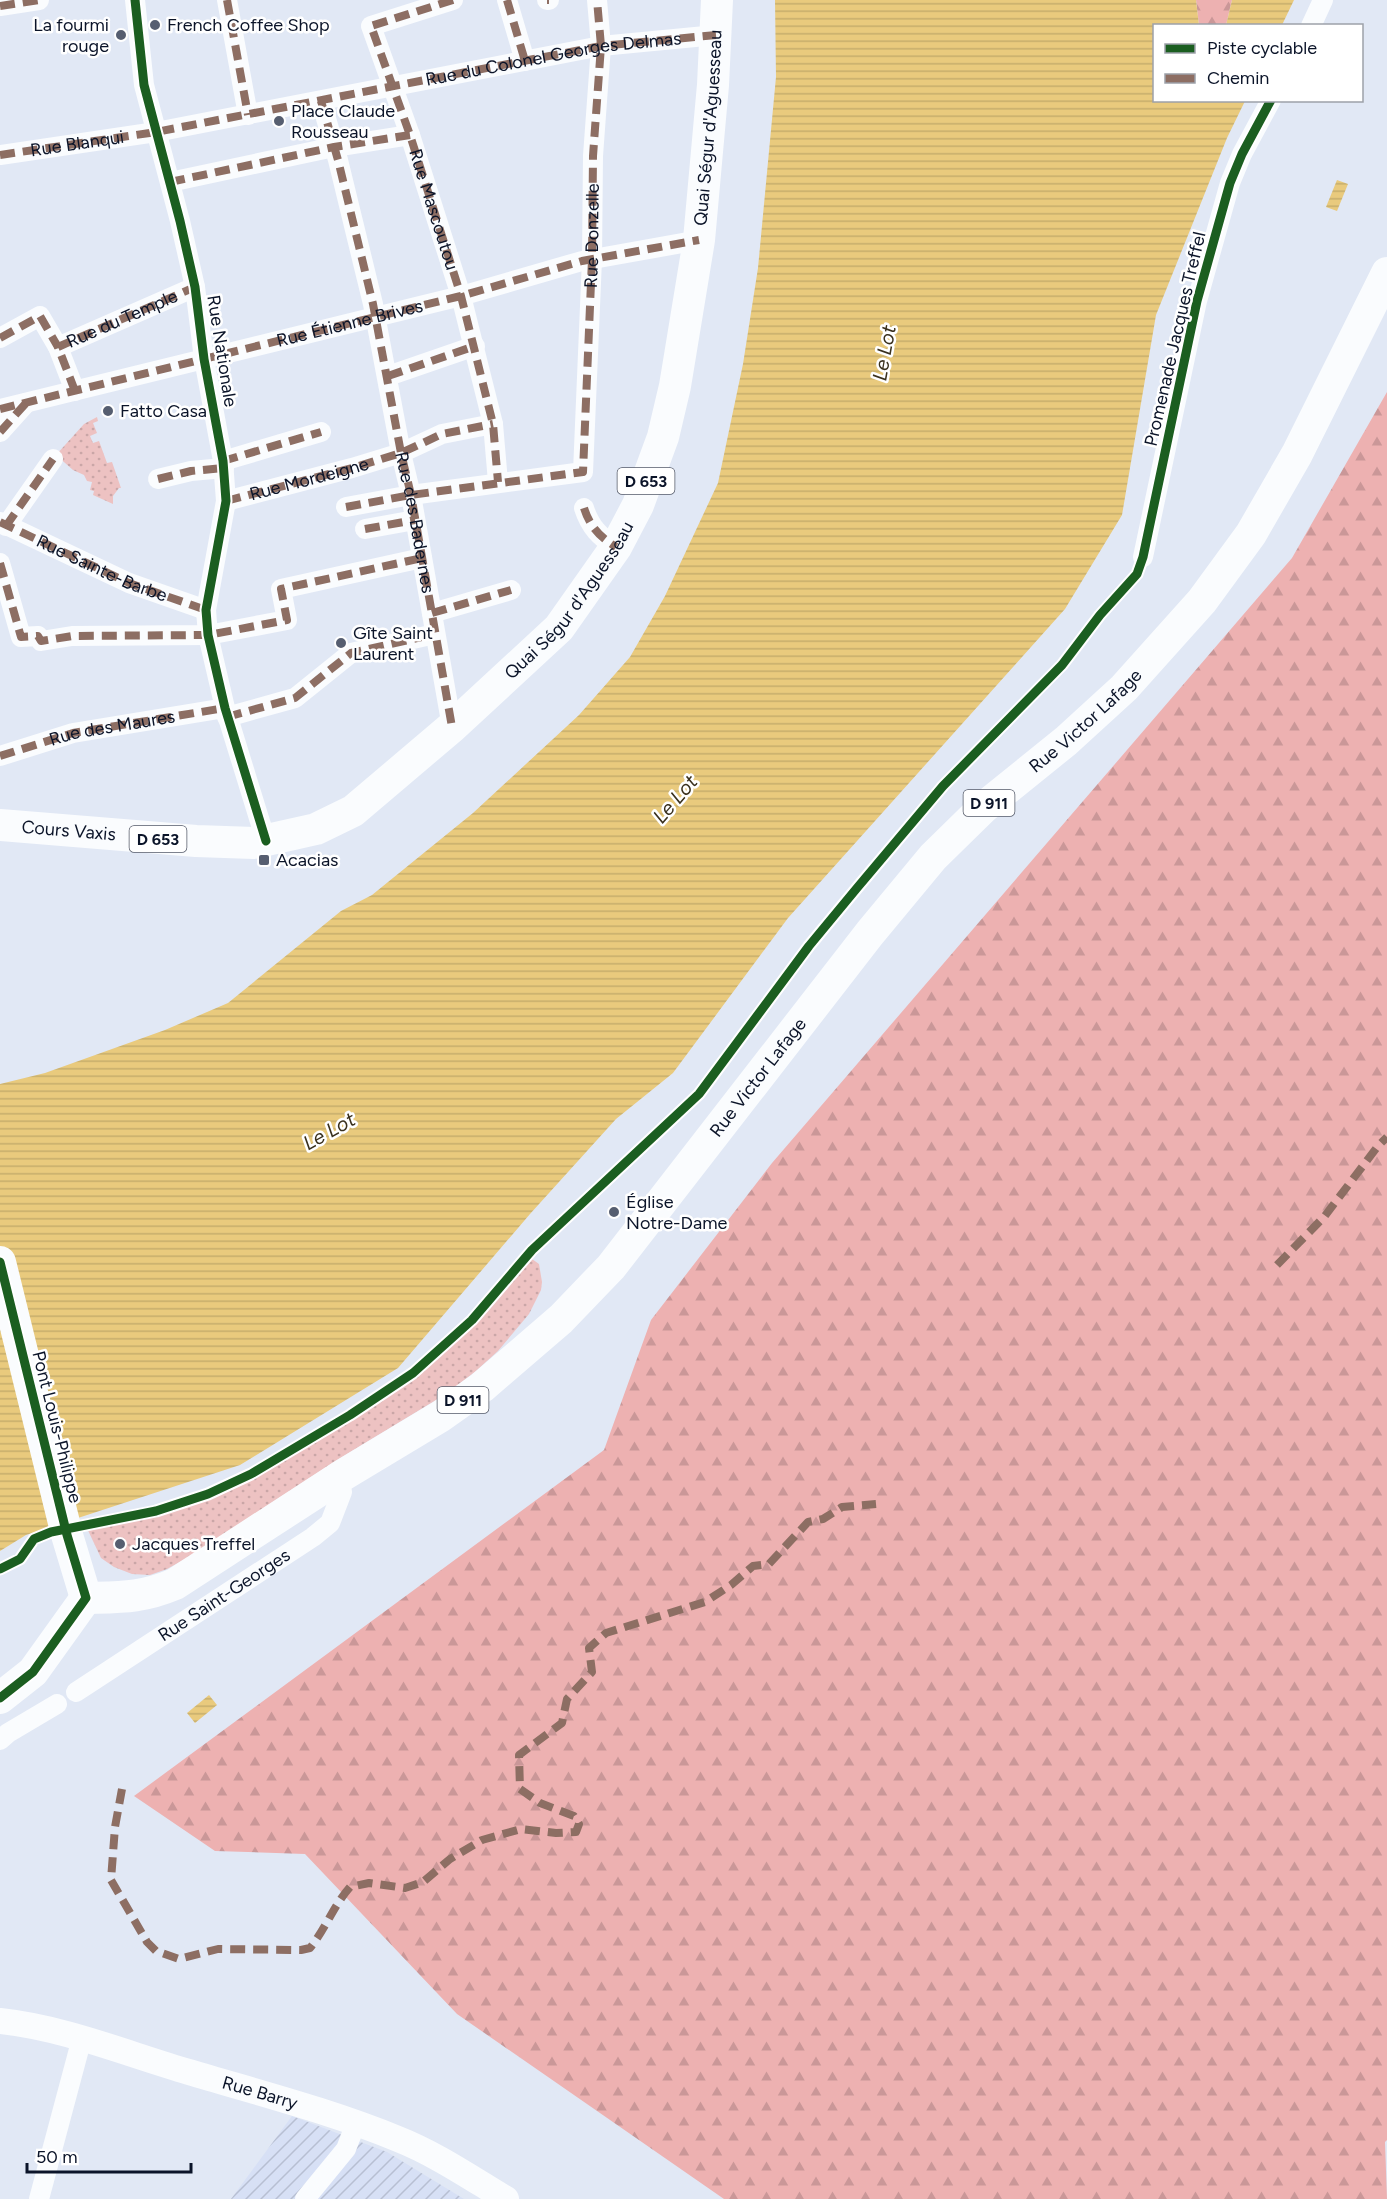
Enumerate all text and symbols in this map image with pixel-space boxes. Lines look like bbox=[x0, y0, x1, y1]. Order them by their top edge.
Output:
place label: La fourmi rouge bbox=[33, 14, 109, 57]
place label: French Coffee Shop bbox=[167, 14, 330, 36]
marker: French Coffee Shop bbox=[148, 18, 162, 32]
legend bbox=[1153, 24, 1363, 102]
street label: Rue du Colonel Georges Delmas bbox=[424, 27, 682, 91]
marker: La fourmi rouge bbox=[114, 28, 128, 42]
street label: Quai Ségur d'Aguesseau bbox=[689, 29, 727, 227]
text: Piste cyclable bbox=[1207, 37, 1317, 59]
text: Chemin bbox=[1207, 67, 1269, 89]
place label: Place Claude Rousseau bbox=[291, 100, 395, 143]
marker: Place Claude Rousseau bbox=[272, 114, 286, 128]
street label: Rue Blanqui bbox=[29, 126, 125, 161]
street label: Rue Mascoutou bbox=[404, 146, 463, 273]
street label: Rue Donzelle bbox=[580, 183, 604, 289]
street label: Promenade Jacques Treffel bbox=[1140, 230, 1210, 448]
street label: Rue du Temple bbox=[63, 285, 181, 353]
street label: Rue Nationale bbox=[202, 293, 242, 409]
street label: Rue Étienne Brives bbox=[274, 295, 425, 352]
water label: Le Lot bbox=[867, 323, 901, 383]
place label: Fatto Casa bbox=[120, 400, 207, 422]
marker: Fatto Casa bbox=[101, 404, 115, 418]
street label: Rue des Badernes bbox=[390, 449, 439, 595]
street label: Rue Mordeigne bbox=[247, 452, 372, 505]
road number: D 653 bbox=[618, 468, 674, 494]
street label: Quai Ségur d'Aguesseau bbox=[500, 518, 638, 684]
street label: Rue Sainte-Barbe bbox=[33, 530, 170, 607]
place label: Gîte Saint Laurent bbox=[353, 622, 433, 665]
marker: Gîte Saint Laurent bbox=[334, 636, 348, 650]
street label: Rue Victor Lafage bbox=[1025, 664, 1147, 777]
street label: Rue des Maures bbox=[46, 705, 177, 751]
water label: Le Lot bbox=[648, 770, 703, 828]
road number: D 911 bbox=[964, 790, 1014, 816]
street label: Cours Vaxis bbox=[21, 816, 117, 845]
road number: D 653 bbox=[130, 826, 186, 852]
place label: Acacias bbox=[276, 849, 338, 871]
marker: Acacias bbox=[257, 853, 271, 867]
street label: Rue Victor Lafage bbox=[705, 1013, 811, 1141]
water label: Le Lot bbox=[299, 1107, 360, 1155]
place label: Église Notre-Dame bbox=[626, 1191, 727, 1234]
marker: Église Notre-Dame bbox=[607, 1205, 621, 1219]
street label: Pont Louis-Philippe bbox=[27, 1349, 87, 1505]
road number: D 911 bbox=[438, 1387, 488, 1413]
place label: Jacques Treffel bbox=[132, 1533, 255, 1555]
marker: Jacques Treffel bbox=[113, 1537, 127, 1551]
street label: Rue Saint-Georges bbox=[154, 1544, 294, 1646]
street label: Rue Barry bbox=[220, 2071, 301, 2114]
scale bar bbox=[27, 2136, 190, 2174]
text: 50 m bbox=[36, 2146, 78, 2168]

